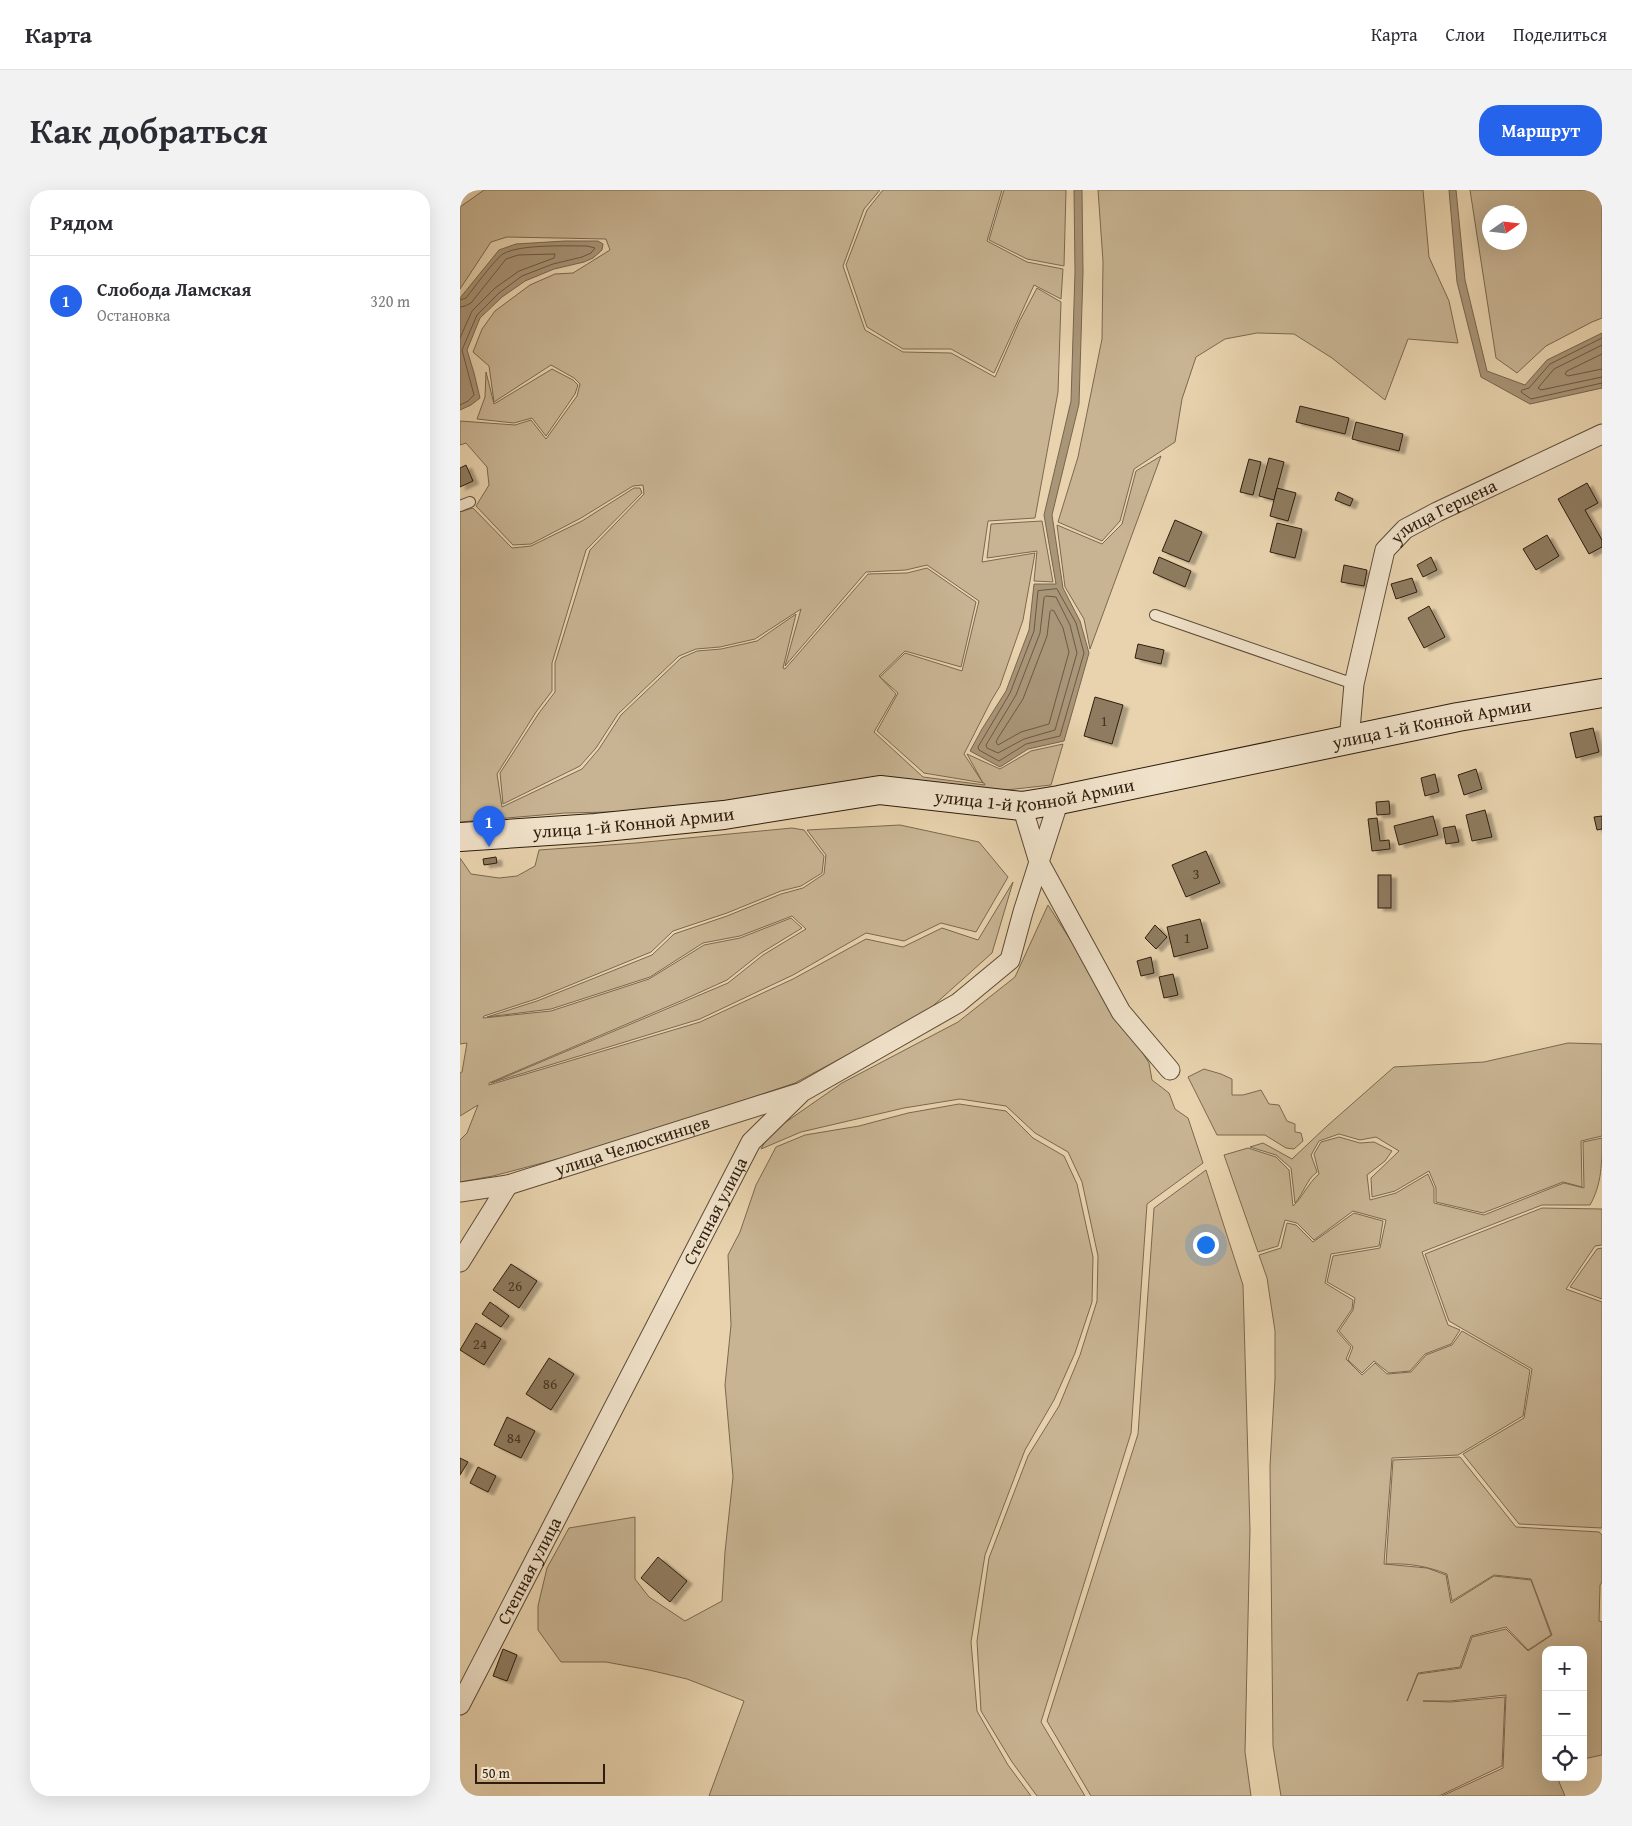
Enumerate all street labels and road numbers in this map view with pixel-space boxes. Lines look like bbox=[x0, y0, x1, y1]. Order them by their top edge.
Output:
street label: улица Герцена bbox=[1383, 472, 1501, 551]
street label: улица 1-й Конной Армии bbox=[1329, 691, 1534, 756]
street label: улица 1-й Конной Армии bbox=[932, 771, 1137, 820]
street label: улица 1-й Конной Армии bbox=[531, 800, 736, 845]
street label: улица Челюскинцев bbox=[550, 1108, 713, 1183]
street label: Степная улица bbox=[676, 1152, 754, 1269]
street label: Степная улица bbox=[490, 1512, 568, 1629]

